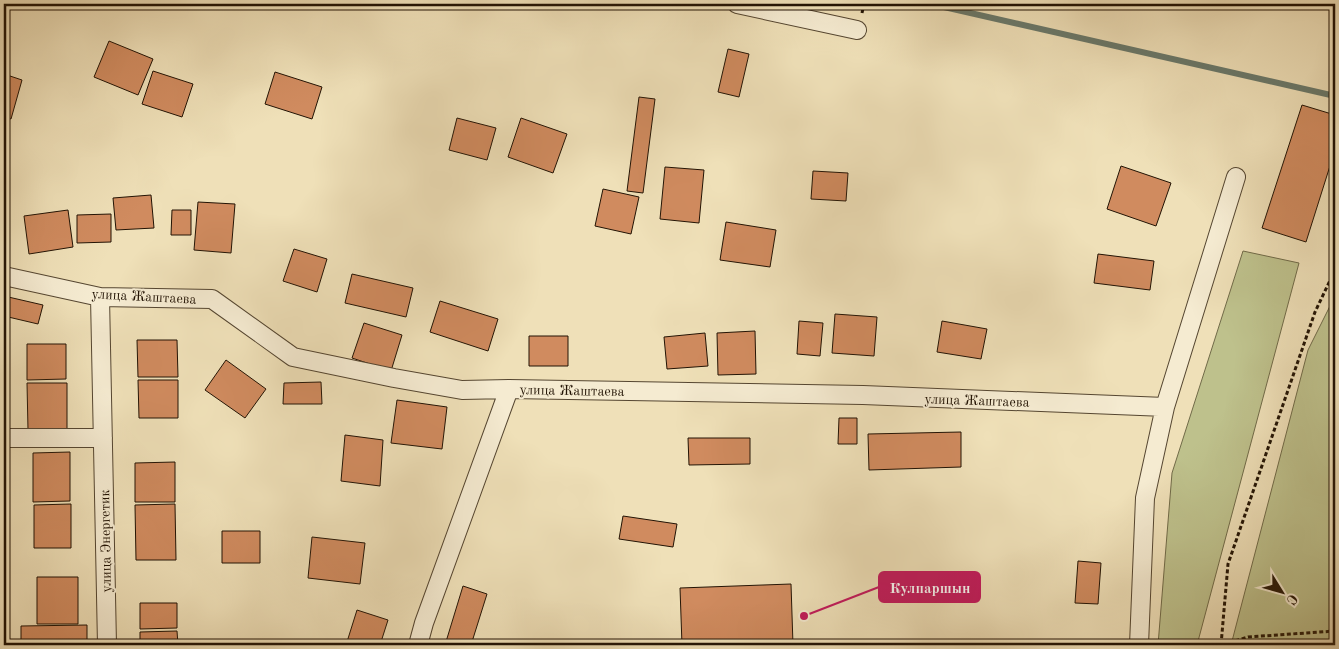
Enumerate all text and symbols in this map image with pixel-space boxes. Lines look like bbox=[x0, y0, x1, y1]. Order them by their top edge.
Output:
street label: улица Жаштаева bbox=[91, 287, 197, 307]
street label: улица Жаштаева bbox=[519, 383, 625, 399]
street label: улица Жаштаева bbox=[924, 392, 1030, 410]
street label: улица Энергетик bbox=[98, 489, 114, 593]
north arrow bbox=[1256, 566, 1306, 616]
callout: Кулпаршын bbox=[879, 572, 980, 602]
text: Кулпаршын bbox=[890, 582, 970, 597]
text: С bbox=[1283, 591, 1300, 607]

